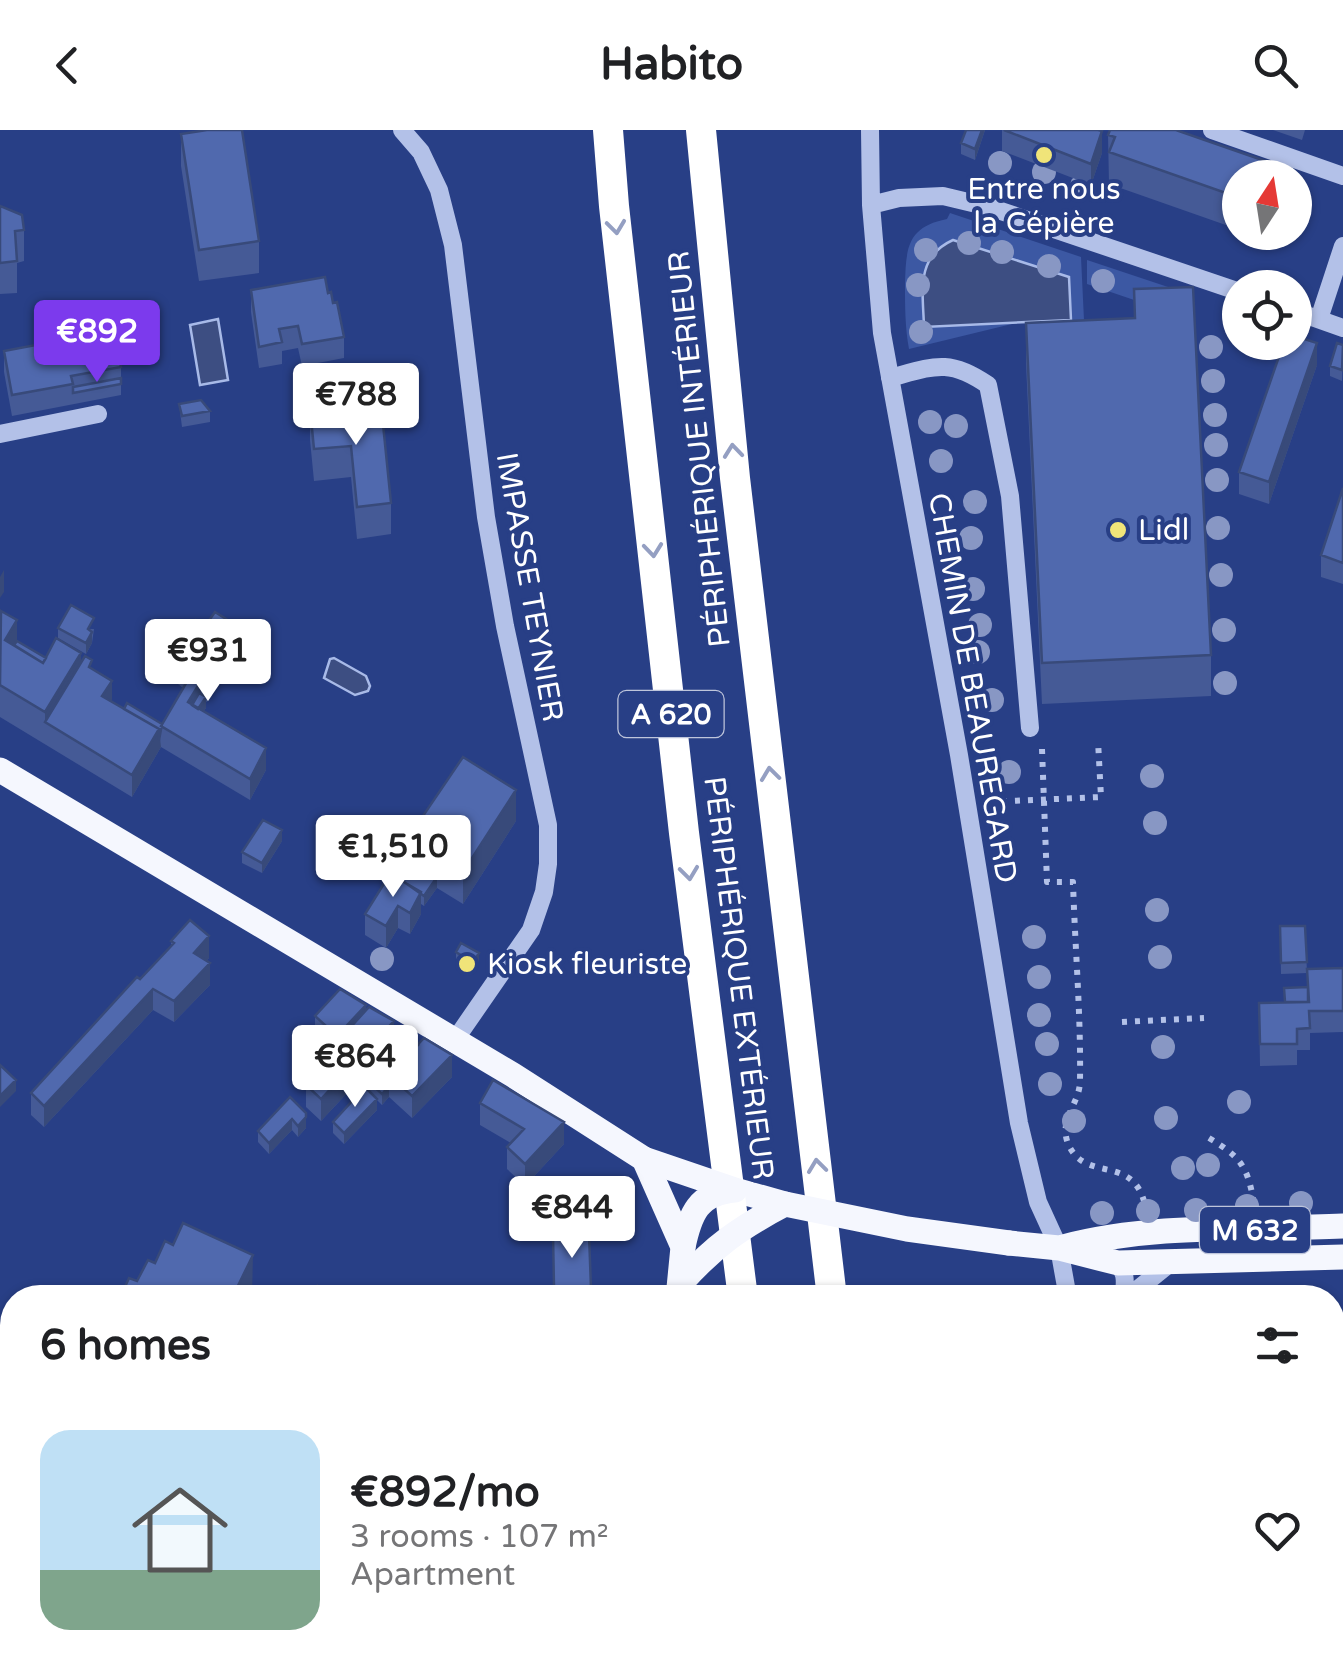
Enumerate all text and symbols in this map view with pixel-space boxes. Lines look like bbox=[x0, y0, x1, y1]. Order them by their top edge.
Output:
icon: back bbox=[40, 38, 95, 93]
text: Habito bbox=[600, 38, 743, 92]
icon: search bbox=[1248, 38, 1303, 93]
marker: Entre nous la Cépière bbox=[1033, 144, 1055, 166]
north arrow bbox=[1222, 160, 1312, 250]
map controls bbox=[1222, 160, 1312, 360]
place label: Entre nous la Cépière bbox=[967, 171, 1121, 242]
one-way arrow bbox=[605, 220, 626, 236]
street label: PÉRIPHÉRIQUE INTÉRIEUR bbox=[660, 249, 739, 649]
button: locate bbox=[1222, 270, 1312, 360]
pin: €892 bbox=[38, 300, 156, 385]
text: €892 bbox=[56, 313, 138, 351]
pin: €788 bbox=[297, 363, 415, 448]
text: €788 bbox=[315, 376, 397, 414]
one-way arrow bbox=[722, 442, 744, 458]
street label: IMPASSE TEYNIER bbox=[488, 450, 571, 724]
street label: CHEMIN DE BEAUREGARD bbox=[920, 490, 1025, 886]
place label: Lidl bbox=[1138, 512, 1189, 549]
marker: Lidl bbox=[1107, 519, 1129, 541]
one-way arrow bbox=[642, 542, 663, 558]
pin: €931 bbox=[149, 619, 267, 704]
text: €931 bbox=[167, 632, 249, 670]
road number: A 620 bbox=[618, 691, 724, 737]
one-way arrow bbox=[760, 765, 781, 781]
street label: PÉRIPHÉRIQUE EXTÉRIEUR bbox=[695, 774, 782, 1182]
pin: €1,510 bbox=[312, 815, 474, 900]
text: €1,510 bbox=[338, 828, 448, 866]
one-way arrow bbox=[678, 865, 699, 881]
place label: Kiosk fleuriste bbox=[487, 946, 687, 983]
marker: Kiosk fleuriste bbox=[456, 953, 478, 975]
pin: €864 bbox=[296, 1025, 414, 1110]
text: €864 bbox=[314, 1038, 396, 1076]
one-way arrow bbox=[807, 1158, 828, 1174]
pin: €844 bbox=[513, 1176, 631, 1261]
text: €844 bbox=[531, 1189, 613, 1227]
road number: M 632 bbox=[1200, 1207, 1310, 1253]
icon: filters bbox=[1250, 1318, 1305, 1373]
text: 6 homes bbox=[40, 1320, 211, 1371]
text: €892/mo bbox=[350, 1467, 540, 1518]
icon: home bbox=[120, 1470, 240, 1590]
icon: heart bbox=[1250, 1503, 1305, 1558]
text: 3 rooms · 107 m² bbox=[350, 1518, 609, 1556]
text: Apartment bbox=[350, 1556, 515, 1594]

